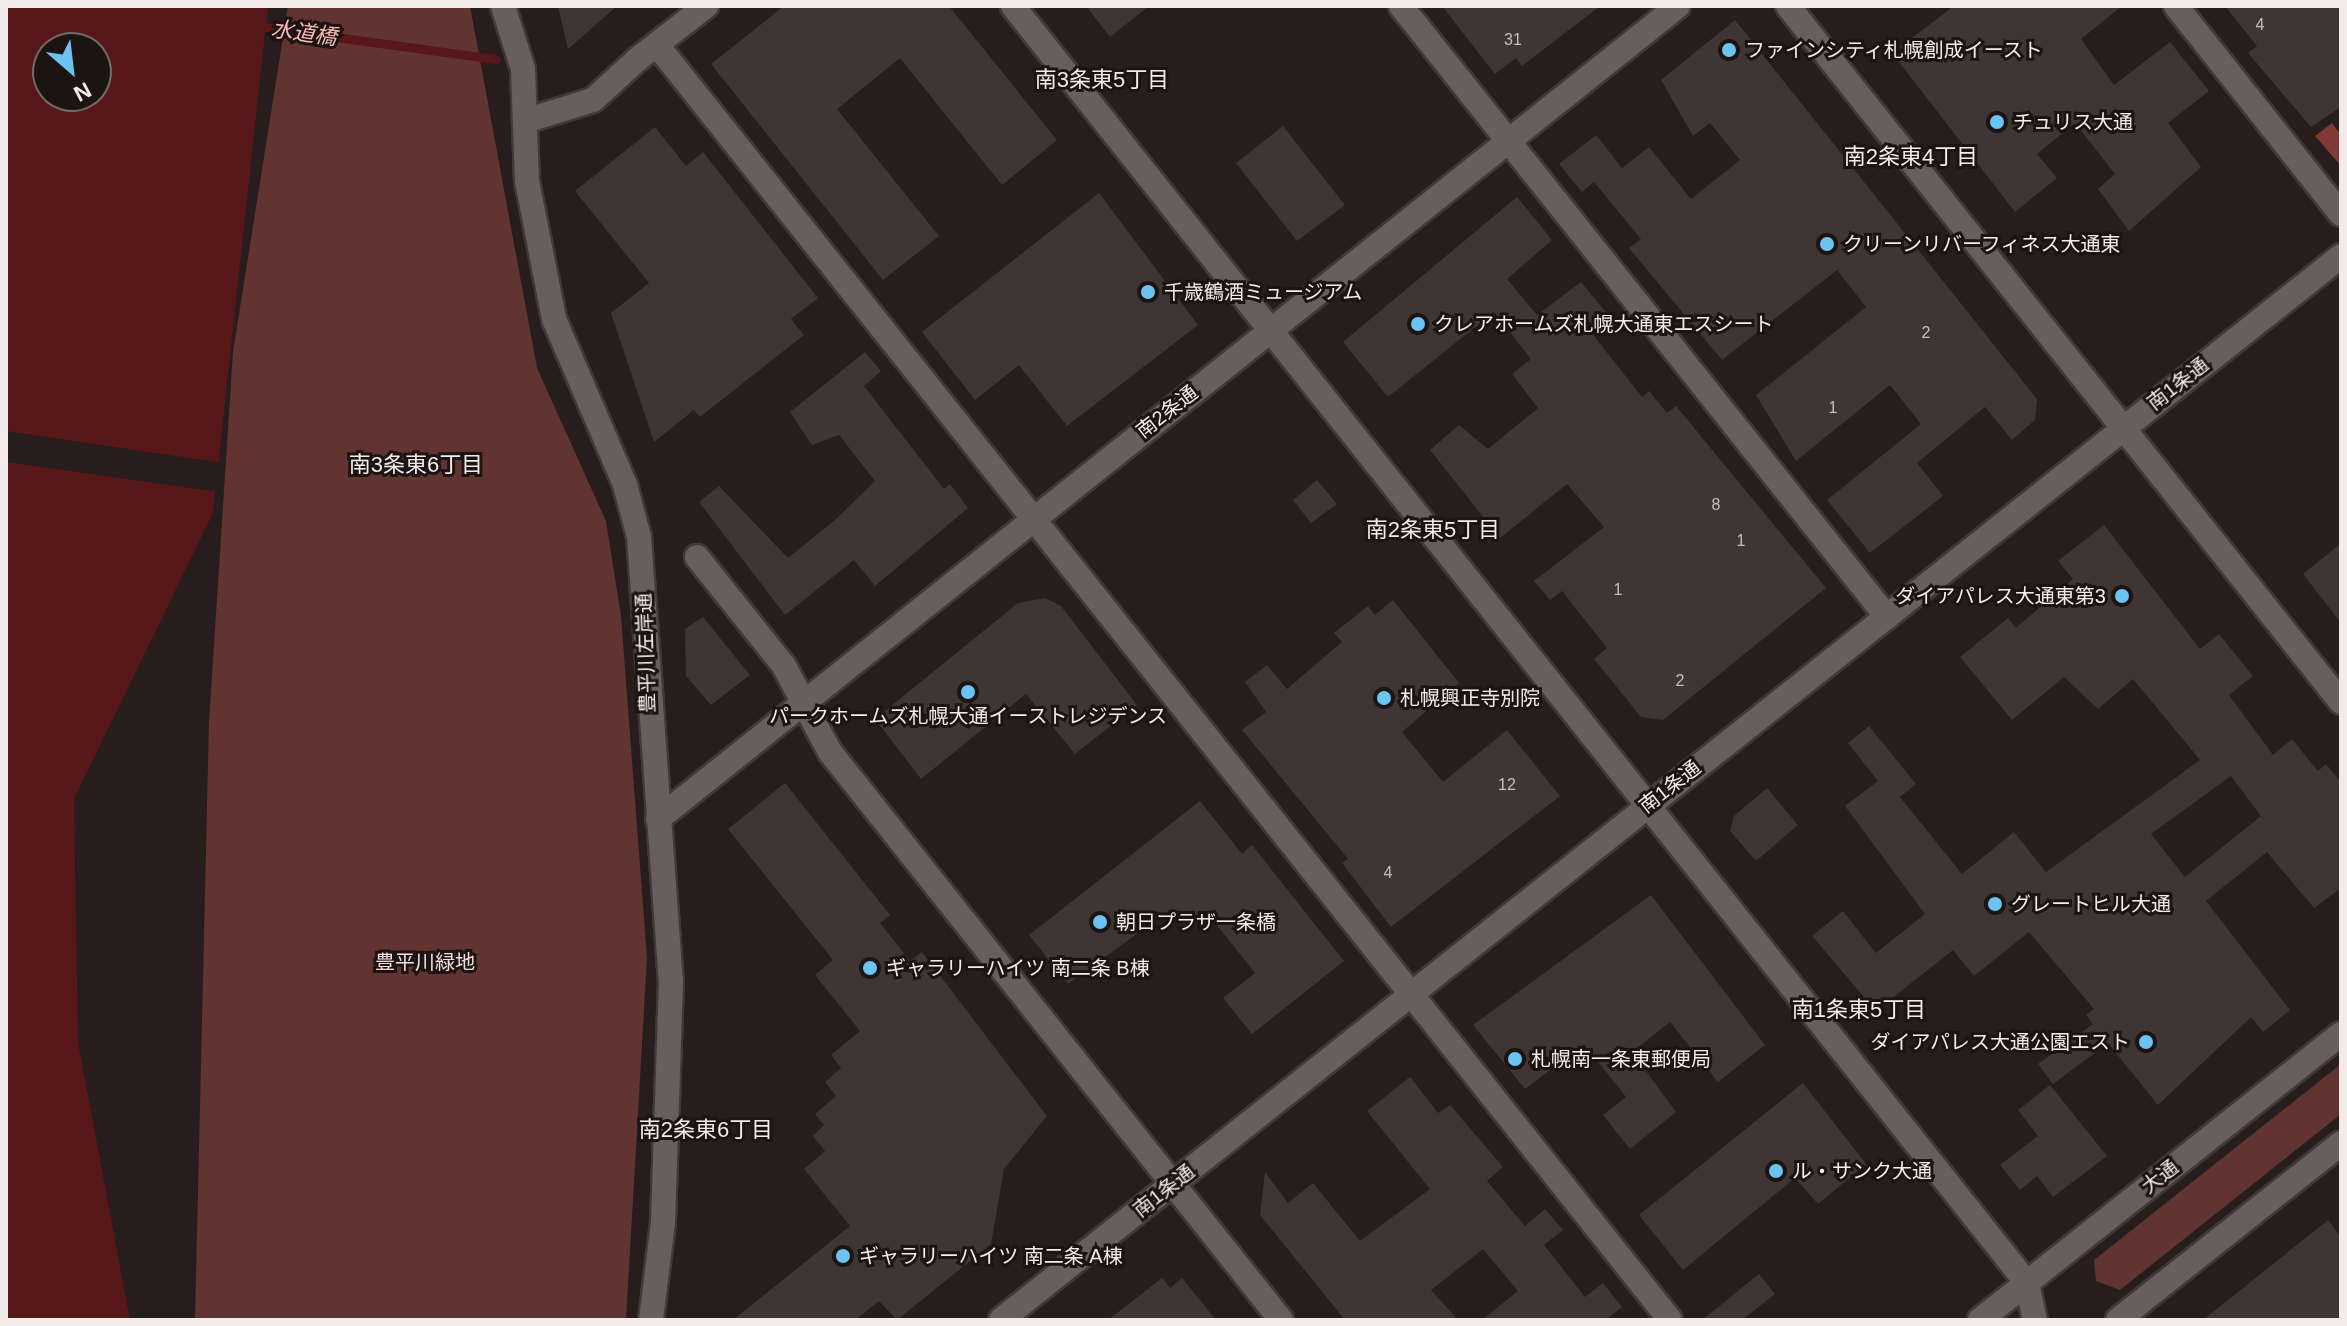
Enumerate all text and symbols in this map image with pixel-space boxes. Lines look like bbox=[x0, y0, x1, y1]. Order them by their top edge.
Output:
water label: 水道橋 bbox=[269, 15, 339, 51]
house number: 4 bbox=[2256, 15, 2264, 35]
house number: 31 bbox=[1504, 30, 1522, 50]
north arrow bbox=[32, 32, 112, 112]
place label: ファインシティ札幌創成イースト bbox=[1745, 38, 2045, 62]
marker: ファインシティ札幌創成イースト bbox=[1720, 41, 1738, 59]
district label: 南3条東5丁目 bbox=[1035, 67, 1169, 93]
text: N bbox=[70, 77, 95, 107]
place label: チュリス大通 bbox=[2013, 110, 2133, 134]
marker: チュリス大通 bbox=[1988, 113, 2006, 131]
district label: 南2条東4丁目 bbox=[1844, 144, 1978, 170]
place label: クリーンリバーフィネス大通東 bbox=[1843, 232, 2123, 256]
marker: クリーンリバーフィネス大通東 bbox=[1818, 235, 1836, 253]
place label: 千歳鶴酒ミュージアム bbox=[1164, 280, 1364, 304]
marker: 千歳鶴酒ミュージアム bbox=[1139, 283, 1157, 301]
place label: クレアホームズ札幌大通東エスシート bbox=[1434, 312, 1774, 336]
marker: クレアホームズ札幌大通東エスシート bbox=[1409, 315, 1427, 333]
house number: 2 bbox=[1922, 323, 1930, 343]
street label: 南1条通 bbox=[2143, 353, 2213, 415]
street label: 南2条通 bbox=[1132, 381, 1202, 443]
house number: 1 bbox=[1829, 398, 1837, 418]
district label: 南3条東6丁目 bbox=[349, 452, 483, 478]
house number: 8 bbox=[1712, 495, 1720, 515]
district label: 南2条東5丁目 bbox=[1366, 517, 1500, 543]
house number: 1 bbox=[1737, 531, 1745, 551]
house number: 1 bbox=[1614, 580, 1622, 600]
place label: ダイアパレス大通東第3 bbox=[1895, 584, 2106, 608]
marker: ダイアパレス大通東第3 bbox=[2113, 587, 2131, 605]
street label: 豊平川左岸通 bbox=[632, 593, 660, 713]
house number: 2 bbox=[1676, 671, 1684, 691]
marker: パークホームズ札幌大通イーストレジデンス bbox=[959, 683, 977, 701]
place label: 札幌興正寺別院 bbox=[1400, 686, 1540, 710]
marker: 札幌興正寺別院 bbox=[1375, 689, 1393, 707]
place label: パークホームズ札幌大通イーストレジデンス bbox=[768, 704, 1168, 728]
street label: 南1条通 bbox=[1635, 756, 1705, 818]
house number: 12 bbox=[1498, 775, 1516, 795]
house number: 4 bbox=[1384, 863, 1392, 883]
place label: グレートヒル大通 bbox=[2011, 892, 2171, 916]
marker: グレートヒル大通 bbox=[1986, 895, 2004, 913]
place label: 朝日プラザ一条橋 bbox=[1116, 910, 1276, 934]
marker: 朝日プラザ一条橋 bbox=[1091, 913, 1109, 931]
park label: 豊平川緑地 bbox=[375, 950, 475, 974]
place label: ギャラリーハイツ 南二条 B棟 bbox=[886, 956, 1150, 980]
marker: ギャラリーハイツ 南二条 B棟 bbox=[861, 959, 879, 977]
district label: 南1条東5丁目 bbox=[1792, 997, 1926, 1023]
place label: ダイアパレス大通公園エスト bbox=[1870, 1030, 2130, 1054]
marker: ダイアパレス大通公園エスト bbox=[2137, 1033, 2155, 1051]
place label: 札幌南一条東郵便局 bbox=[1531, 1047, 1711, 1071]
marker: 札幌南一条東郵便局 bbox=[1506, 1050, 1524, 1068]
district label: 南2条東6丁目 bbox=[639, 1117, 773, 1143]
street label: 大通 bbox=[2137, 1155, 2183, 1199]
place label: ル・サンク大通 bbox=[1792, 1159, 1932, 1183]
street label: 南1条通 bbox=[1129, 1160, 1199, 1222]
marker: ル・サンク大通 bbox=[1767, 1162, 1785, 1180]
place label: ギャラリーハイツ 南二条 A棟 bbox=[859, 1244, 1123, 1268]
marker: ギャラリーハイツ 南二条 A棟 bbox=[834, 1247, 852, 1265]

